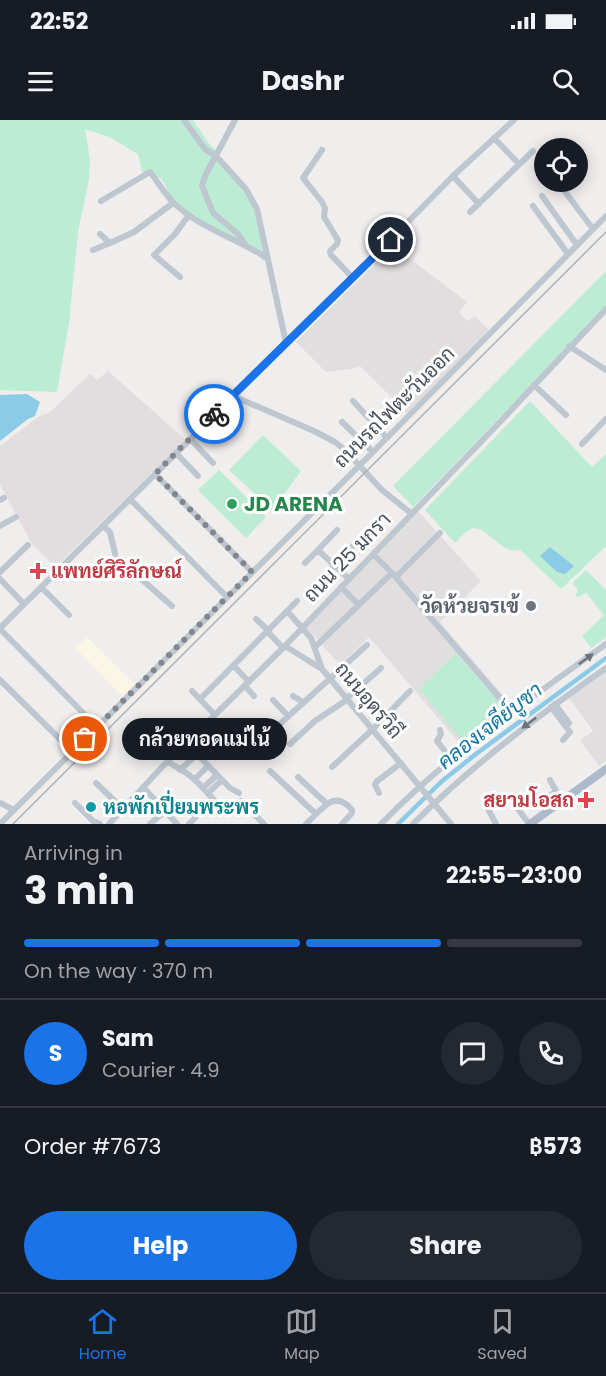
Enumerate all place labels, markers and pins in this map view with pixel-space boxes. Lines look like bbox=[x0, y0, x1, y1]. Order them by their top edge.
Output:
pin bbox=[365, 214, 416, 265]
place label: JD ARENA bbox=[244, 490, 343, 518]
marker: JD ARENA bbox=[225, 497, 239, 511]
place label: แพทย์ศิริลักษณ์ bbox=[51, 557, 183, 585]
marker: แพทย์ศิริลักษณ์ bbox=[29, 562, 47, 580]
place label: วัดห้วยจรเข้ bbox=[420, 592, 520, 620]
marker: วัดห้วยจรเข้ bbox=[524, 599, 538, 613]
pin bbox=[59, 713, 110, 764]
callout: กล้วยทอดแม่ไน้ bbox=[121, 718, 286, 760]
place label: สยามโอสถ bbox=[483, 786, 574, 814]
place label: หอพักเปี่ยมพระพร bbox=[103, 790, 259, 821]
marker: สยามโอสถ bbox=[579, 793, 593, 807]
marker: หอพักเปี่ยมพระพร bbox=[84, 800, 98, 814]

